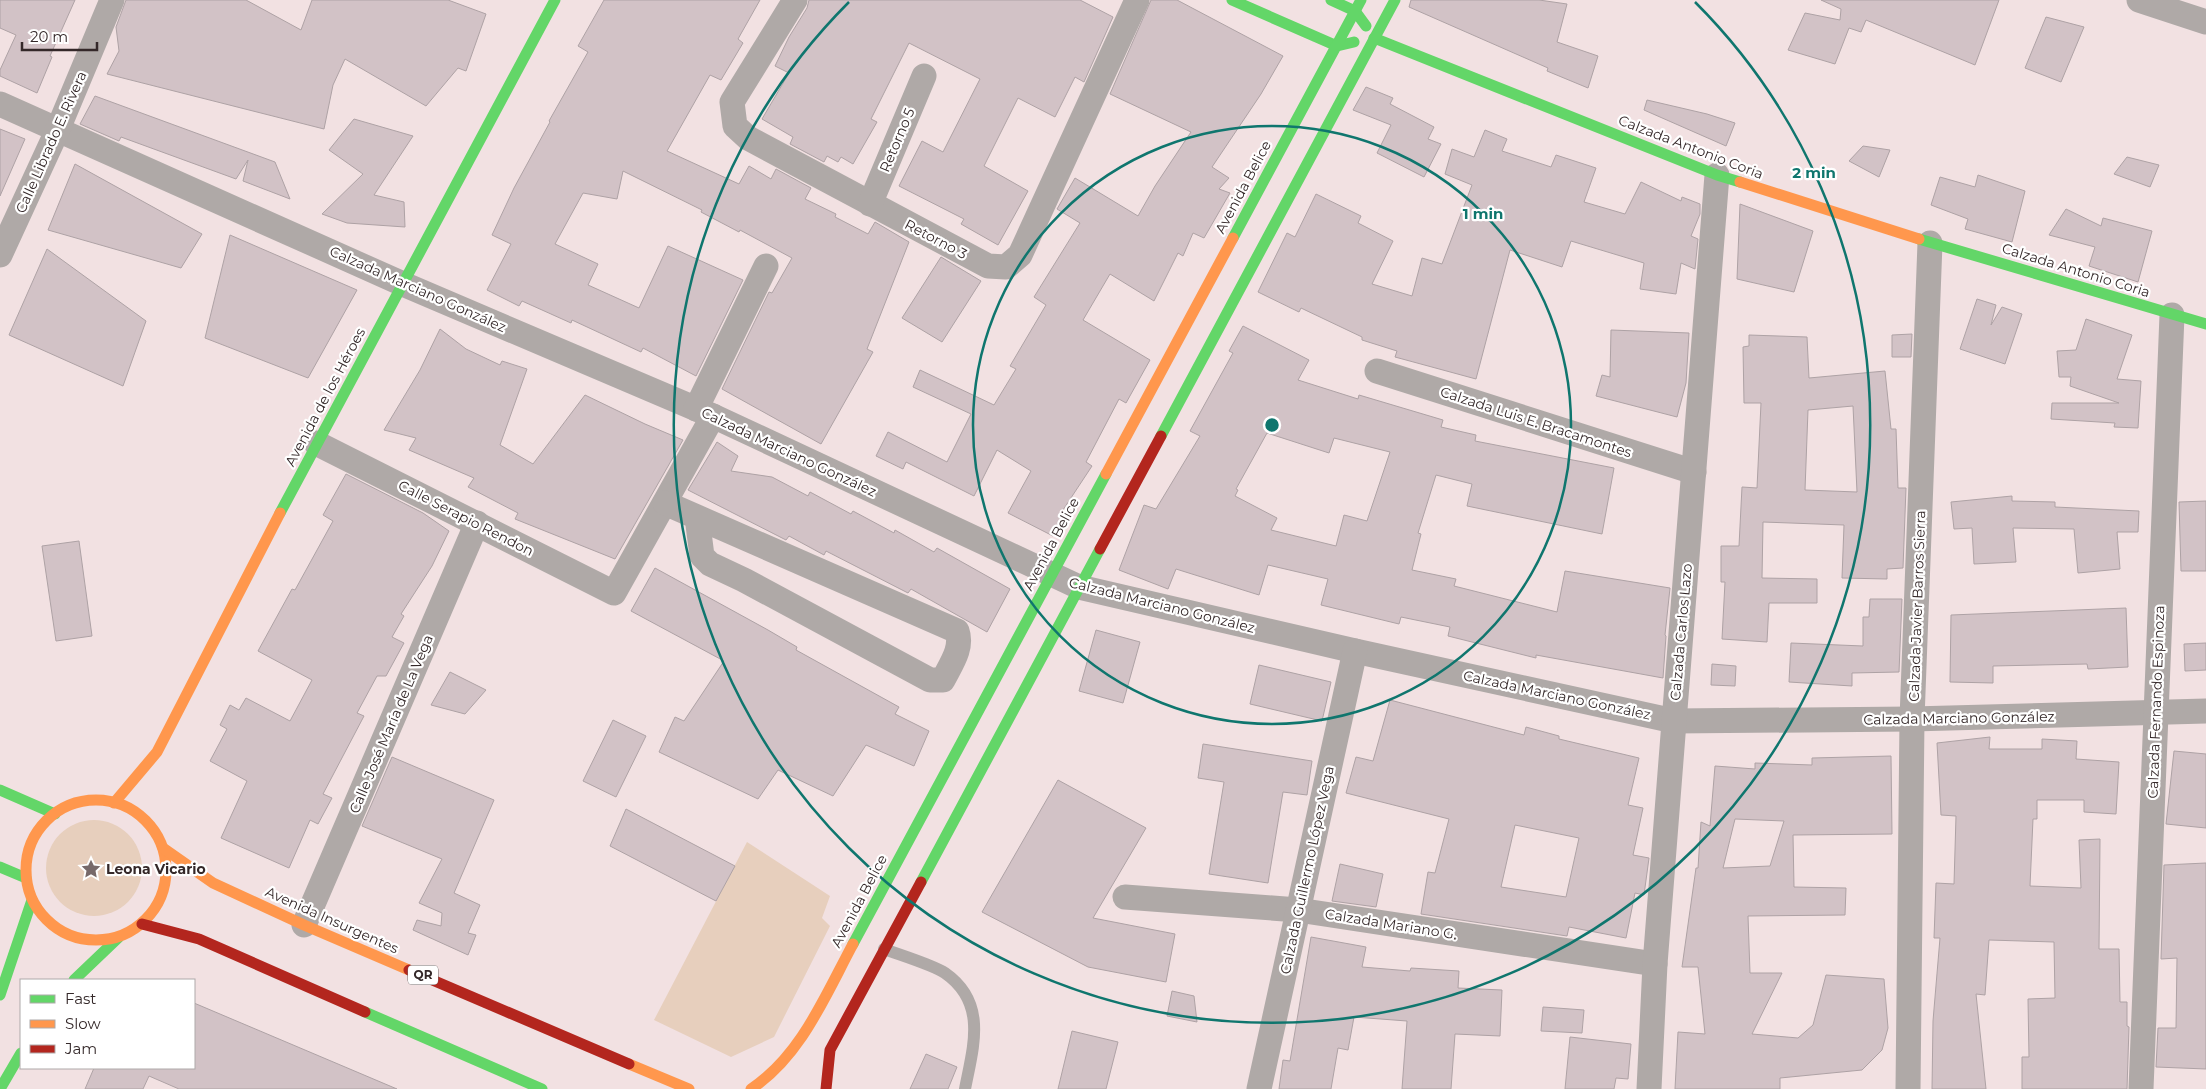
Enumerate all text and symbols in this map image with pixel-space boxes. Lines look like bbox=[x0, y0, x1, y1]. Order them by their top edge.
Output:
scale bar bbox=[22, 20, 98, 52]
text: 20 m bbox=[30, 27, 68, 46]
street label: Calle Librado E. Rivera bbox=[12, 68, 90, 216]
street label: Retorno 5 bbox=[875, 105, 919, 175]
street label: Calzada Antonio Coria bbox=[1616, 111, 1766, 183]
street label: Avenida Belice bbox=[1211, 137, 1275, 237]
text: 2 min bbox=[1792, 163, 1836, 182]
text: 1 min bbox=[1463, 204, 1503, 223]
street label: Retorno 3 bbox=[902, 215, 970, 263]
street label: Calzada Antonio Coria bbox=[2000, 239, 2152, 301]
street label: Calzada Marciano González bbox=[327, 242, 509, 336]
street label: Avenida de los Héroes bbox=[281, 325, 369, 469]
street label: Calzada Luis E. Bracamontes bbox=[1438, 382, 1634, 462]
street label: Calzada Marciano González bbox=[699, 403, 879, 501]
centre of rings bbox=[1263, 416, 1281, 434]
street label: Calle Serapio Rendon bbox=[395, 476, 537, 560]
street label: Avenida Belice bbox=[1019, 494, 1083, 594]
street label: Calzada Javier Barros Sierra bbox=[1905, 510, 1929, 702]
street label: Calzada Carlos Lazo bbox=[1666, 562, 1696, 701]
street label: Calzada Marciano González bbox=[1067, 573, 1257, 637]
street label: Calzada Fernando Espinoza bbox=[2144, 605, 2168, 799]
street label: Calle José María de La Vega bbox=[345, 632, 437, 816]
street label: Calzada Marciano González bbox=[1462, 666, 1652, 724]
street label: Calzada Marciano González bbox=[1863, 707, 2055, 729]
street label: Calzada Guillermo López Vega bbox=[1276, 764, 1338, 976]
street label: Avenida Belice bbox=[827, 851, 891, 951]
place icon: Leona Vicario bbox=[80, 858, 102, 880]
place label: Leona Vicario bbox=[106, 860, 206, 878]
street label: Avenida Insurgentes bbox=[263, 883, 401, 958]
street label: Calzada Mariano G. bbox=[1324, 905, 1458, 943]
road number: QR bbox=[408, 966, 438, 984]
legend bbox=[20, 979, 195, 1069]
text: Fast bbox=[65, 989, 96, 1008]
text: Slow bbox=[65, 1014, 101, 1033]
text: Jam bbox=[64, 1039, 97, 1058]

